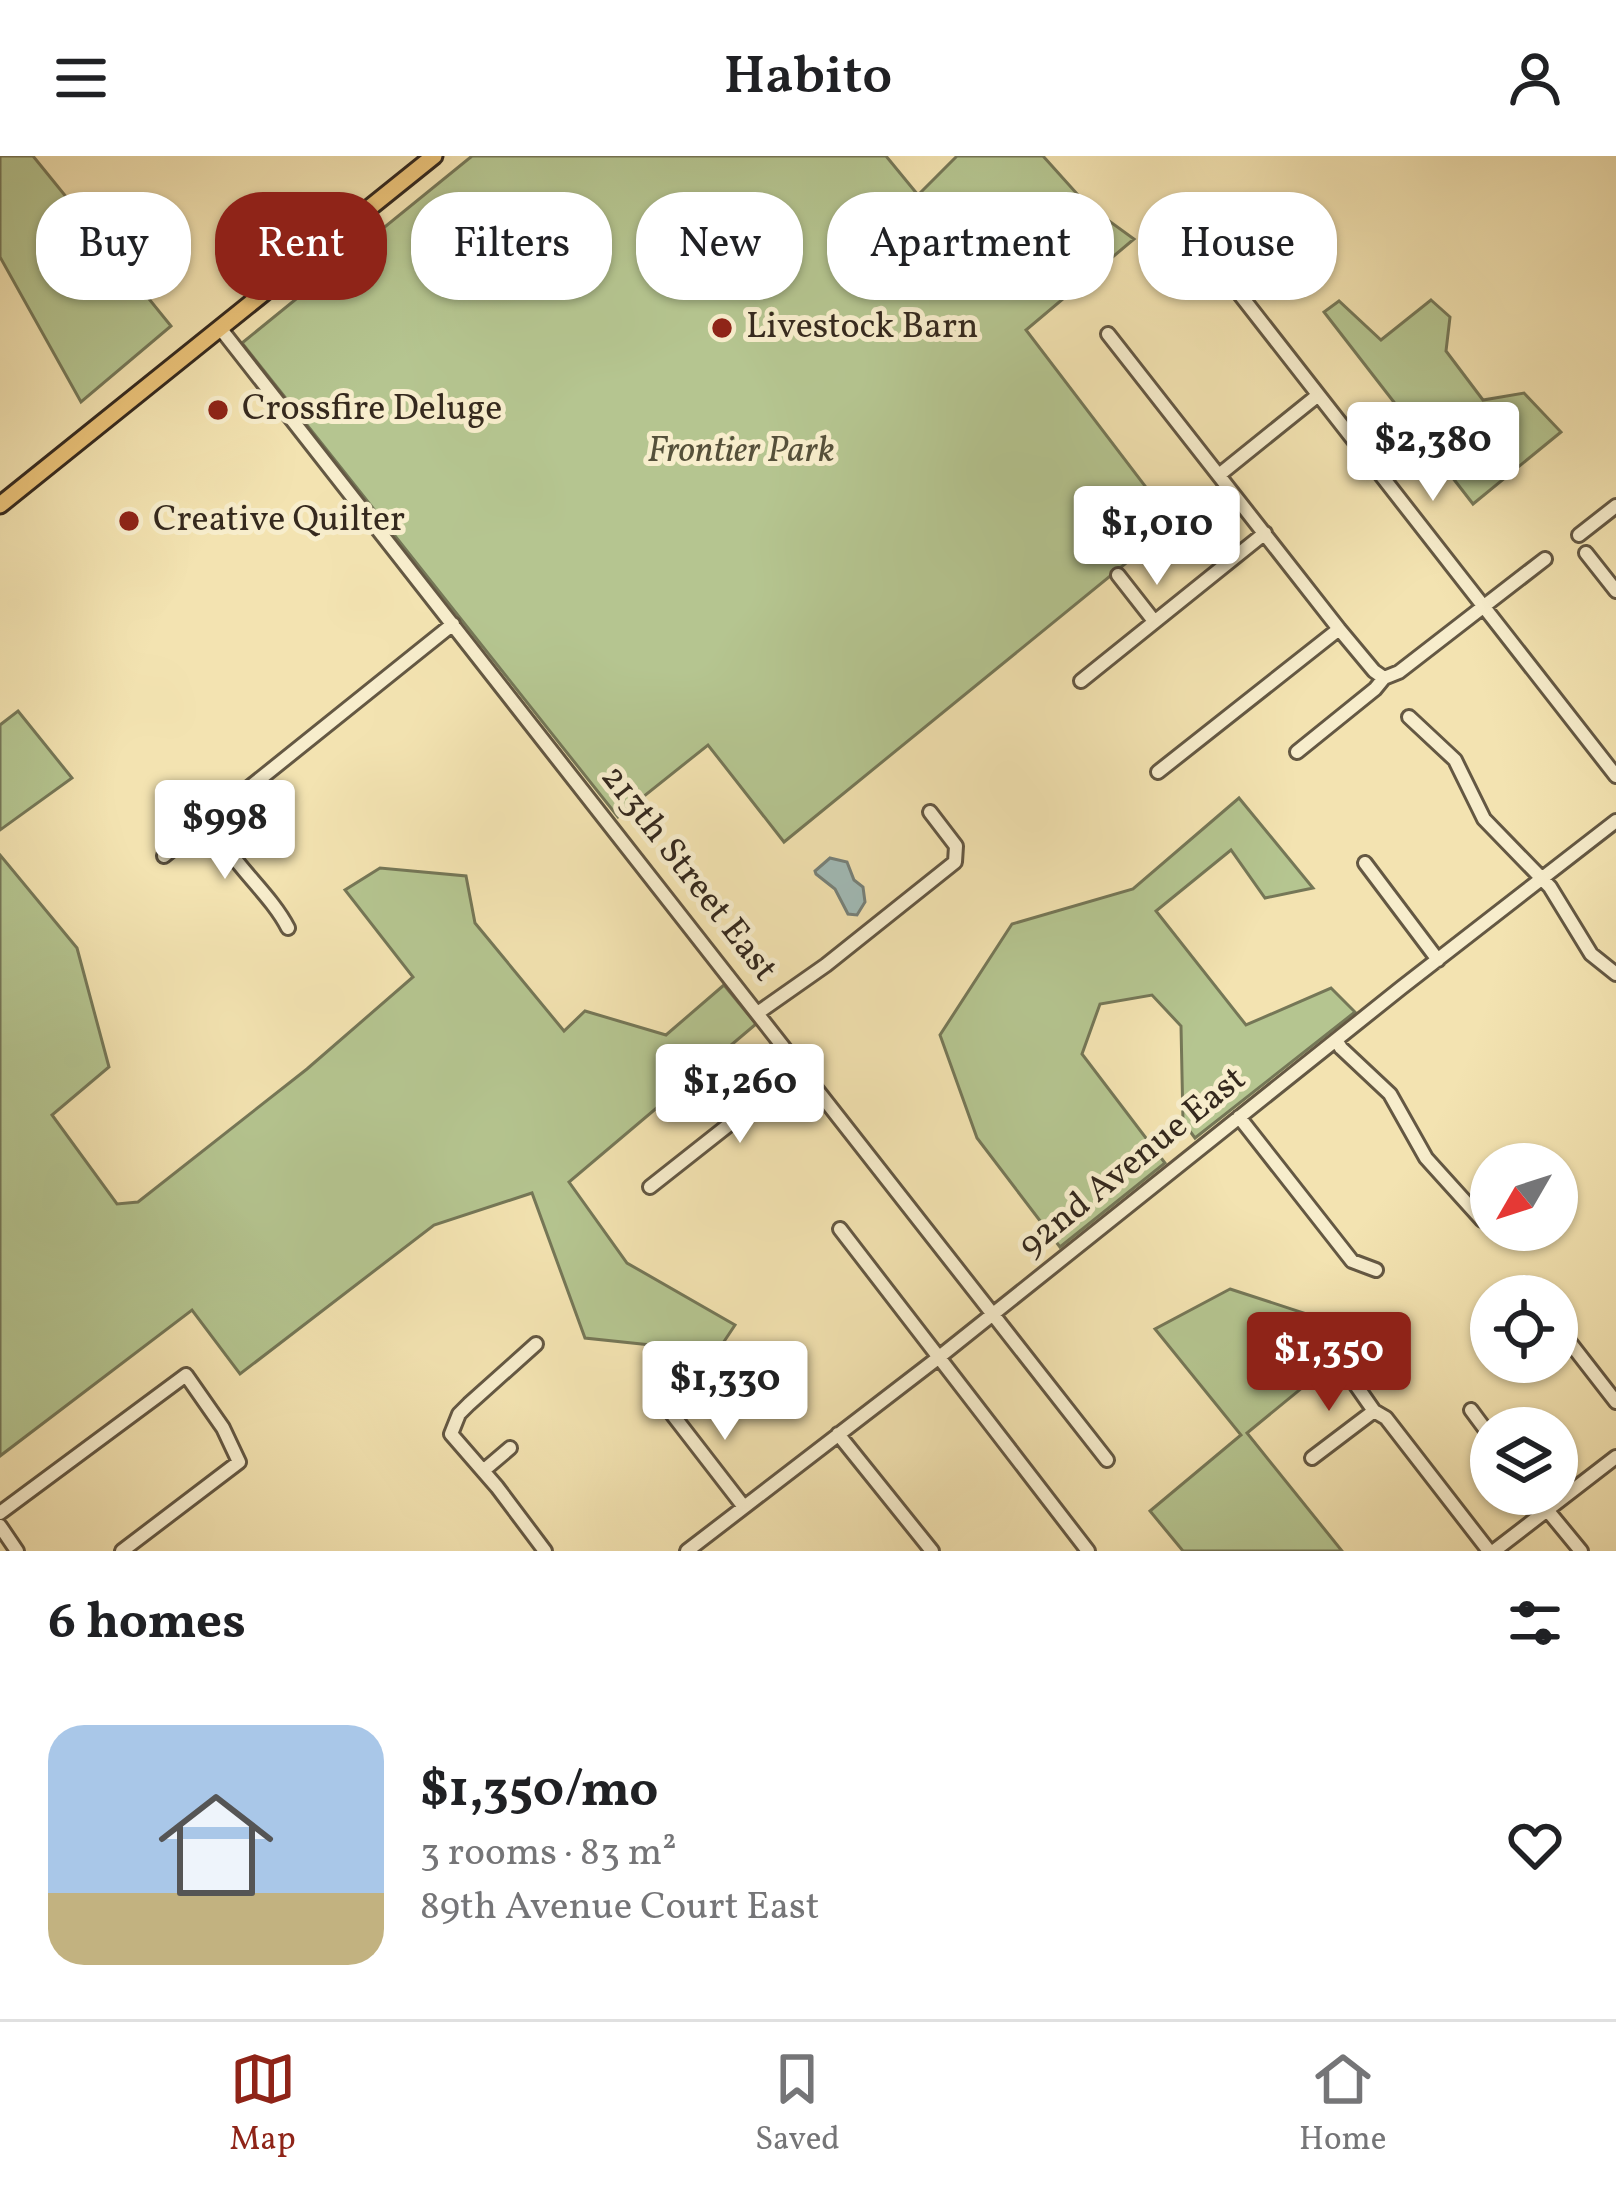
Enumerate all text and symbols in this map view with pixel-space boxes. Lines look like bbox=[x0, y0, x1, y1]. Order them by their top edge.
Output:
text: Habito bbox=[724, 41, 892, 116]
icon: menu bbox=[48, 45, 114, 111]
icon: person bbox=[1502, 45, 1568, 111]
chip: Buy bbox=[36, 192, 191, 300]
chip: Rent bbox=[215, 192, 387, 300]
chip: Filters bbox=[411, 192, 612, 300]
chip: New bbox=[636, 192, 803, 300]
chip: Apartment bbox=[827, 192, 1114, 300]
chip: House bbox=[1138, 192, 1337, 300]
place label: Livestock Barn bbox=[746, 303, 979, 353]
marker: Livestock Barn bbox=[709, 315, 735, 341]
place label: Crossfire Deluge bbox=[242, 385, 502, 435]
marker: Crossfire Deluge bbox=[205, 397, 231, 423]
pin: $2,380 bbox=[1335, 402, 1531, 504]
text: $2,380 bbox=[1374, 414, 1492, 468]
park label: Frontier Park bbox=[647, 427, 835, 477]
pin: $1,010 bbox=[1059, 486, 1255, 588]
place label: Creative Quilter bbox=[153, 496, 405, 546]
text: $1,010 bbox=[1101, 498, 1213, 552]
marker: Creative Quilter bbox=[116, 508, 142, 534]
street label: 213th Street East bbox=[588, 755, 788, 993]
pin: $998 bbox=[154, 780, 296, 882]
text: $998 bbox=[182, 792, 268, 846]
pin: $1,260 bbox=[642, 1044, 838, 1146]
text: $1,260 bbox=[683, 1056, 797, 1110]
street label: 92nd Avenue East bbox=[1009, 1056, 1257, 1270]
north arrow bbox=[1470, 1143, 1578, 1251]
map controls bbox=[1470, 1143, 1578, 1515]
button: locate bbox=[1470, 1275, 1578, 1383]
pin: $1,350 bbox=[1231, 1312, 1427, 1414]
text: $1,350 bbox=[1274, 1324, 1384, 1378]
pin: $1,330 bbox=[627, 1341, 823, 1443]
text: $1,330 bbox=[669, 1353, 781, 1407]
button: layers bbox=[1470, 1407, 1578, 1515]
text: 6 homes bbox=[48, 1588, 246, 1659]
icon: filters bbox=[1502, 1590, 1568, 1656]
text: $1,350/mo bbox=[420, 1756, 658, 1827]
icon: home bbox=[144, 1773, 288, 1917]
icon: heart bbox=[1502, 1812, 1568, 1878]
text: 3 rooms · 83 m² bbox=[420, 1827, 677, 1881]
text: 89th Avenue Court East bbox=[420, 1881, 819, 1935]
tab: Map bbox=[230, 2046, 296, 2164]
tab: Saved bbox=[755, 2046, 840, 2164]
tab: Home bbox=[1299, 2046, 1386, 2164]

